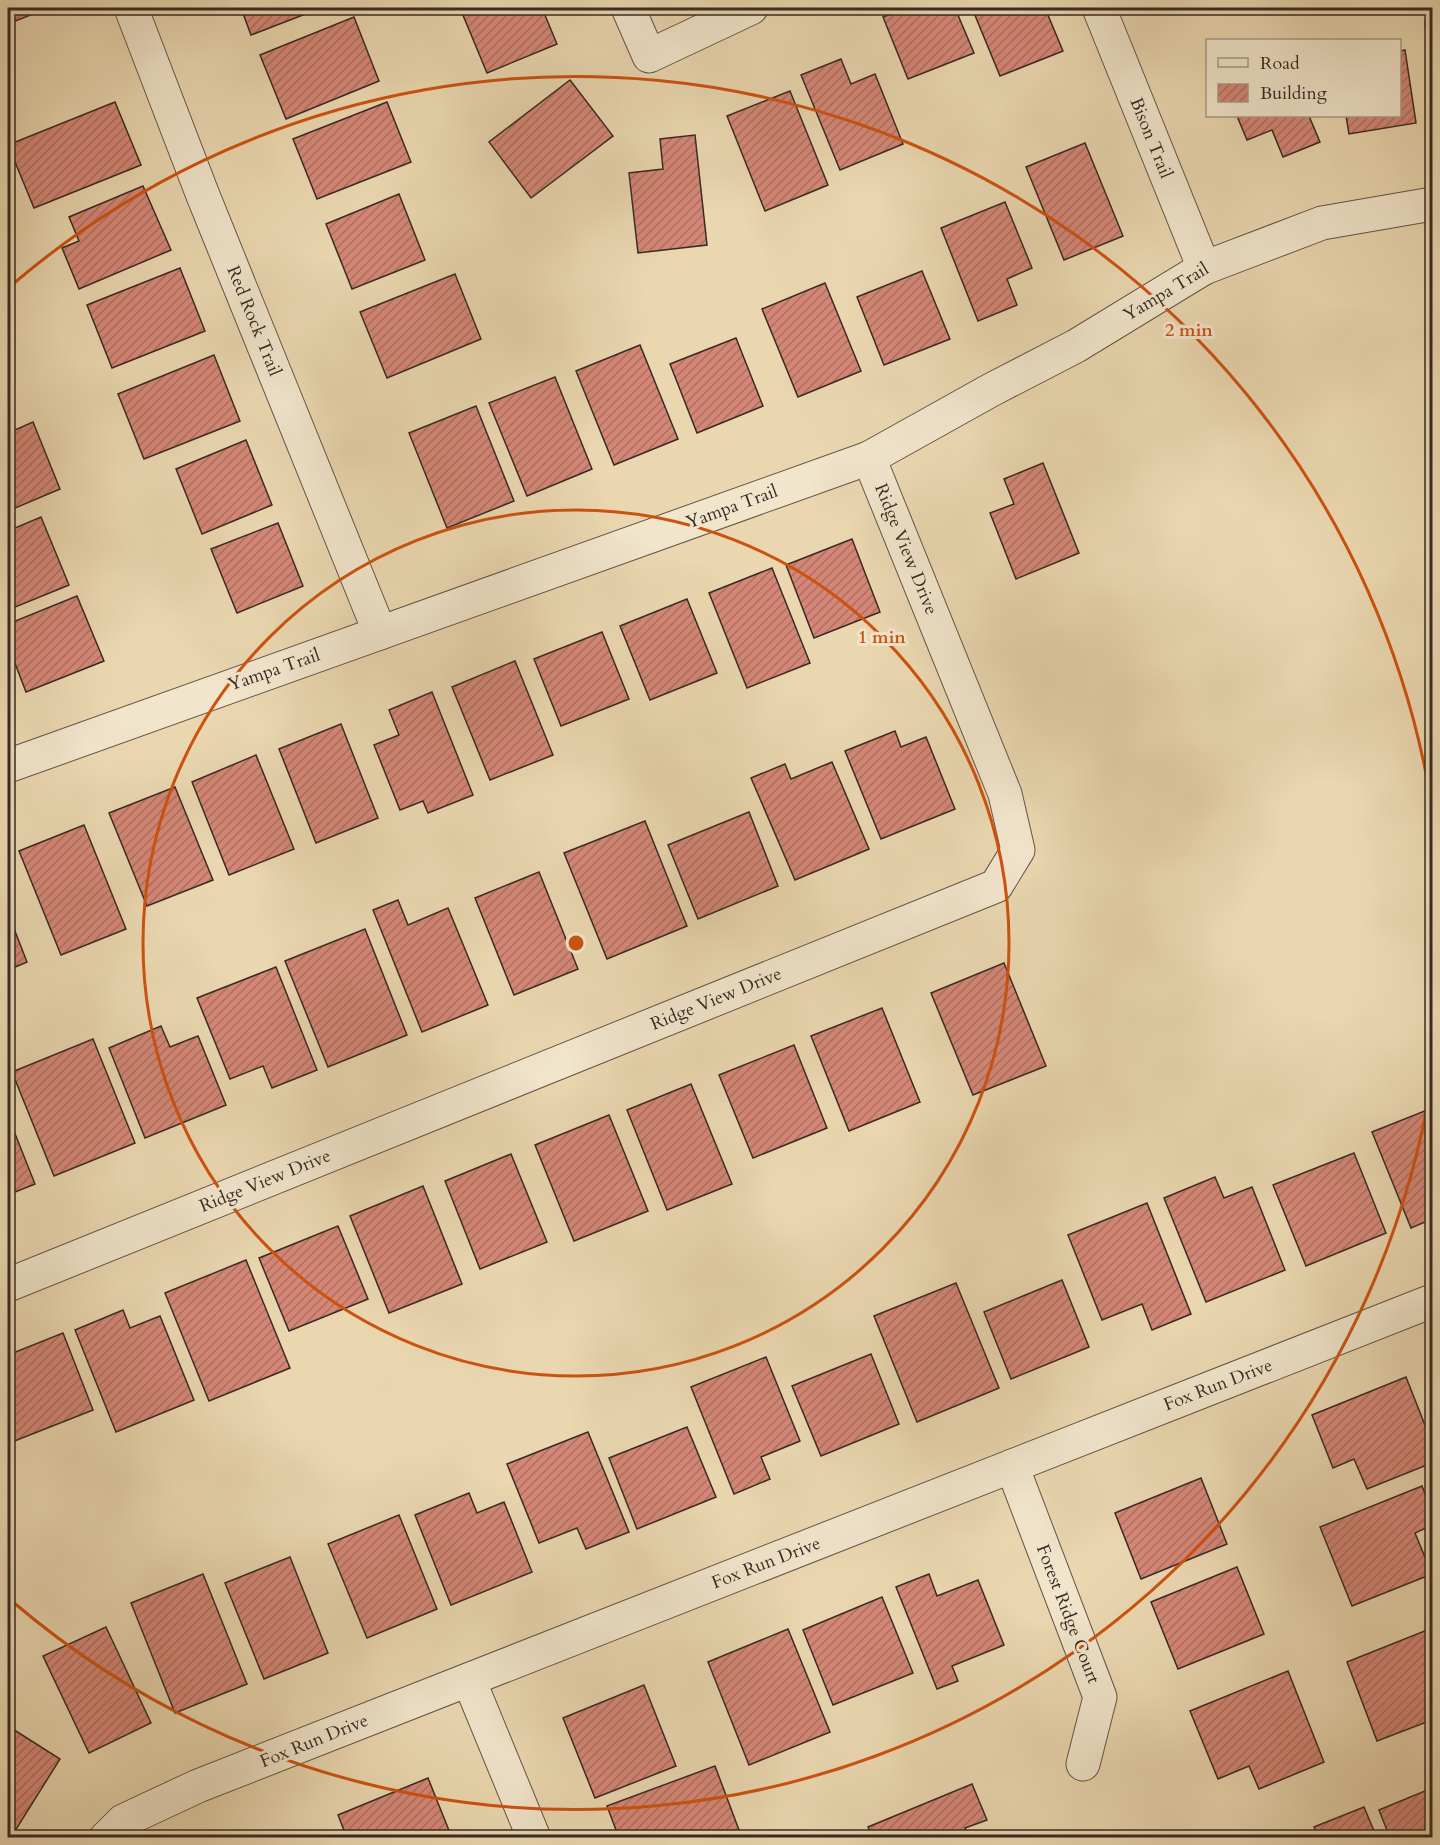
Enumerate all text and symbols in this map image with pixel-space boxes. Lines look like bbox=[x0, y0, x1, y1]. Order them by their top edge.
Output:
legend bbox=[1206, 39, 1401, 117]
text: Road bbox=[1260, 51, 1300, 76]
text: Building bbox=[1260, 81, 1328, 106]
street label: Bison Trail bbox=[1123, 94, 1179, 183]
street label: Yampa Trail bbox=[1118, 256, 1214, 327]
street label: Red Rock Trail bbox=[220, 262, 288, 380]
text: 2 min bbox=[1165, 318, 1213, 343]
street label: Yampa Trail bbox=[683, 479, 782, 535]
street label: Ridge View Drive bbox=[868, 480, 944, 618]
text: 1 min bbox=[858, 625, 906, 650]
street label: Yampa Trail bbox=[225, 642, 324, 697]
centre of rings bbox=[566, 933, 586, 953]
street label: Ridge View Drive bbox=[647, 961, 785, 1037]
street label: Ridge View Drive bbox=[196, 1143, 334, 1219]
street label: Fox Run Drive bbox=[1160, 1353, 1276, 1417]
street label: Fox Run Drive bbox=[708, 1531, 824, 1595]
street label: Forest Ridge Court bbox=[1030, 1541, 1106, 1687]
street label: Fox Run Drive bbox=[256, 1708, 372, 1774]

